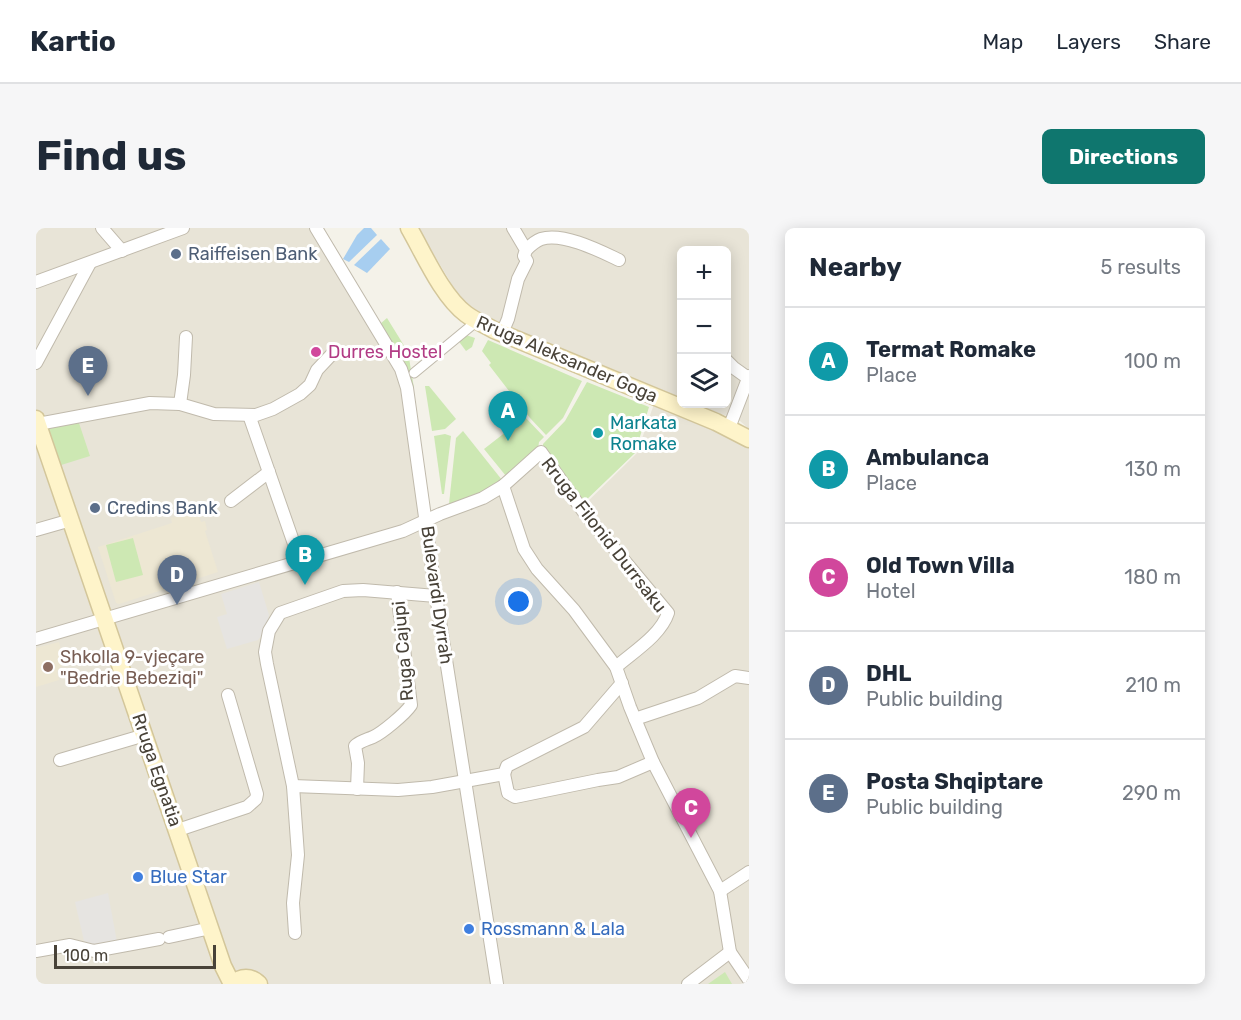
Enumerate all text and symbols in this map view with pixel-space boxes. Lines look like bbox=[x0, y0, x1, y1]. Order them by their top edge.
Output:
text: Kartio bbox=[30, 25, 116, 58]
text: Map bbox=[982, 29, 1023, 54]
text: Layers bbox=[1056, 29, 1121, 54]
text: Share bbox=[1154, 29, 1211, 54]
button: Directions bbox=[1042, 129, 1205, 184]
text: Find us bbox=[36, 131, 187, 181]
place label: Raiffeisen Bank bbox=[188, 243, 318, 265]
map controls bbox=[677, 246, 731, 408]
button: + bbox=[677, 246, 731, 300]
marker: Raiffeisen Bank bbox=[169, 247, 183, 261]
text: Nearby bbox=[809, 252, 902, 283]
text: 5 results bbox=[1100, 255, 1181, 279]
button: − bbox=[677, 300, 731, 354]
street label: Rruga Aleksander Goga bbox=[473, 311, 661, 407]
text: Termat Romake bbox=[866, 336, 1036, 363]
place label: Durres Hostel bbox=[328, 341, 442, 363]
marker: Durres Hostel bbox=[309, 345, 323, 359]
pin: E bbox=[68, 346, 108, 396]
text: A bbox=[821, 349, 836, 373]
text: 100 m bbox=[1124, 349, 1181, 373]
button: layers bbox=[677, 354, 731, 408]
text: Place bbox=[866, 363, 917, 387]
pin: A bbox=[488, 392, 528, 441]
place label: Markata Romake bbox=[610, 412, 677, 455]
marker: Markata Romake bbox=[591, 426, 605, 440]
text: Ambulanca bbox=[866, 444, 989, 471]
street label: Rruga Filonid Durrsaku bbox=[537, 453, 671, 617]
text: B bbox=[821, 457, 836, 481]
text: 130 m bbox=[1125, 457, 1181, 481]
text: Place bbox=[866, 471, 917, 495]
place label: Credins Bank bbox=[107, 497, 218, 519]
marker: Credins Bank bbox=[88, 501, 102, 515]
street label: Bulevardi Dyrrah bbox=[416, 524, 458, 666]
pin: B bbox=[286, 536, 324, 585]
text: Old Town Villa bbox=[866, 552, 1015, 579]
pin: D bbox=[158, 556, 196, 605]
text: C bbox=[821, 565, 836, 589]
text: 180 m bbox=[1124, 565, 1181, 589]
text: Hotel bbox=[866, 579, 916, 603]
your location bbox=[504, 587, 533, 616]
street label: Ruga Cajupi bbox=[388, 600, 418, 702]
place label: Shkolla 9-vjeçare "Bedrie Bebeziqi" bbox=[60, 646, 204, 689]
marker: Shkolla 9-vjeçare "Bedrie Bebeziqi" bbox=[41, 660, 55, 674]
text: DHL bbox=[866, 660, 911, 687]
text: D bbox=[821, 673, 836, 697]
text: 210 m bbox=[1125, 673, 1181, 697]
text: Public building bbox=[866, 687, 1003, 711]
street label: Rruga Egnatia bbox=[127, 711, 187, 829]
text: Posta Shqiptare bbox=[866, 768, 1043, 795]
text: E bbox=[822, 781, 835, 805]
text: 290 m bbox=[1122, 781, 1181, 805]
pin: C bbox=[672, 788, 710, 838]
text: Public building bbox=[866, 795, 1003, 819]
place label: Blue Star bbox=[150, 866, 227, 888]
marker: Blue Star bbox=[131, 870, 145, 884]
place label: Rossmann & Lala bbox=[481, 918, 625, 940]
marker: Rossmann & Lala bbox=[462, 922, 476, 936]
scale bar bbox=[54, 942, 216, 970]
text: 100 m bbox=[63, 946, 108, 965]

